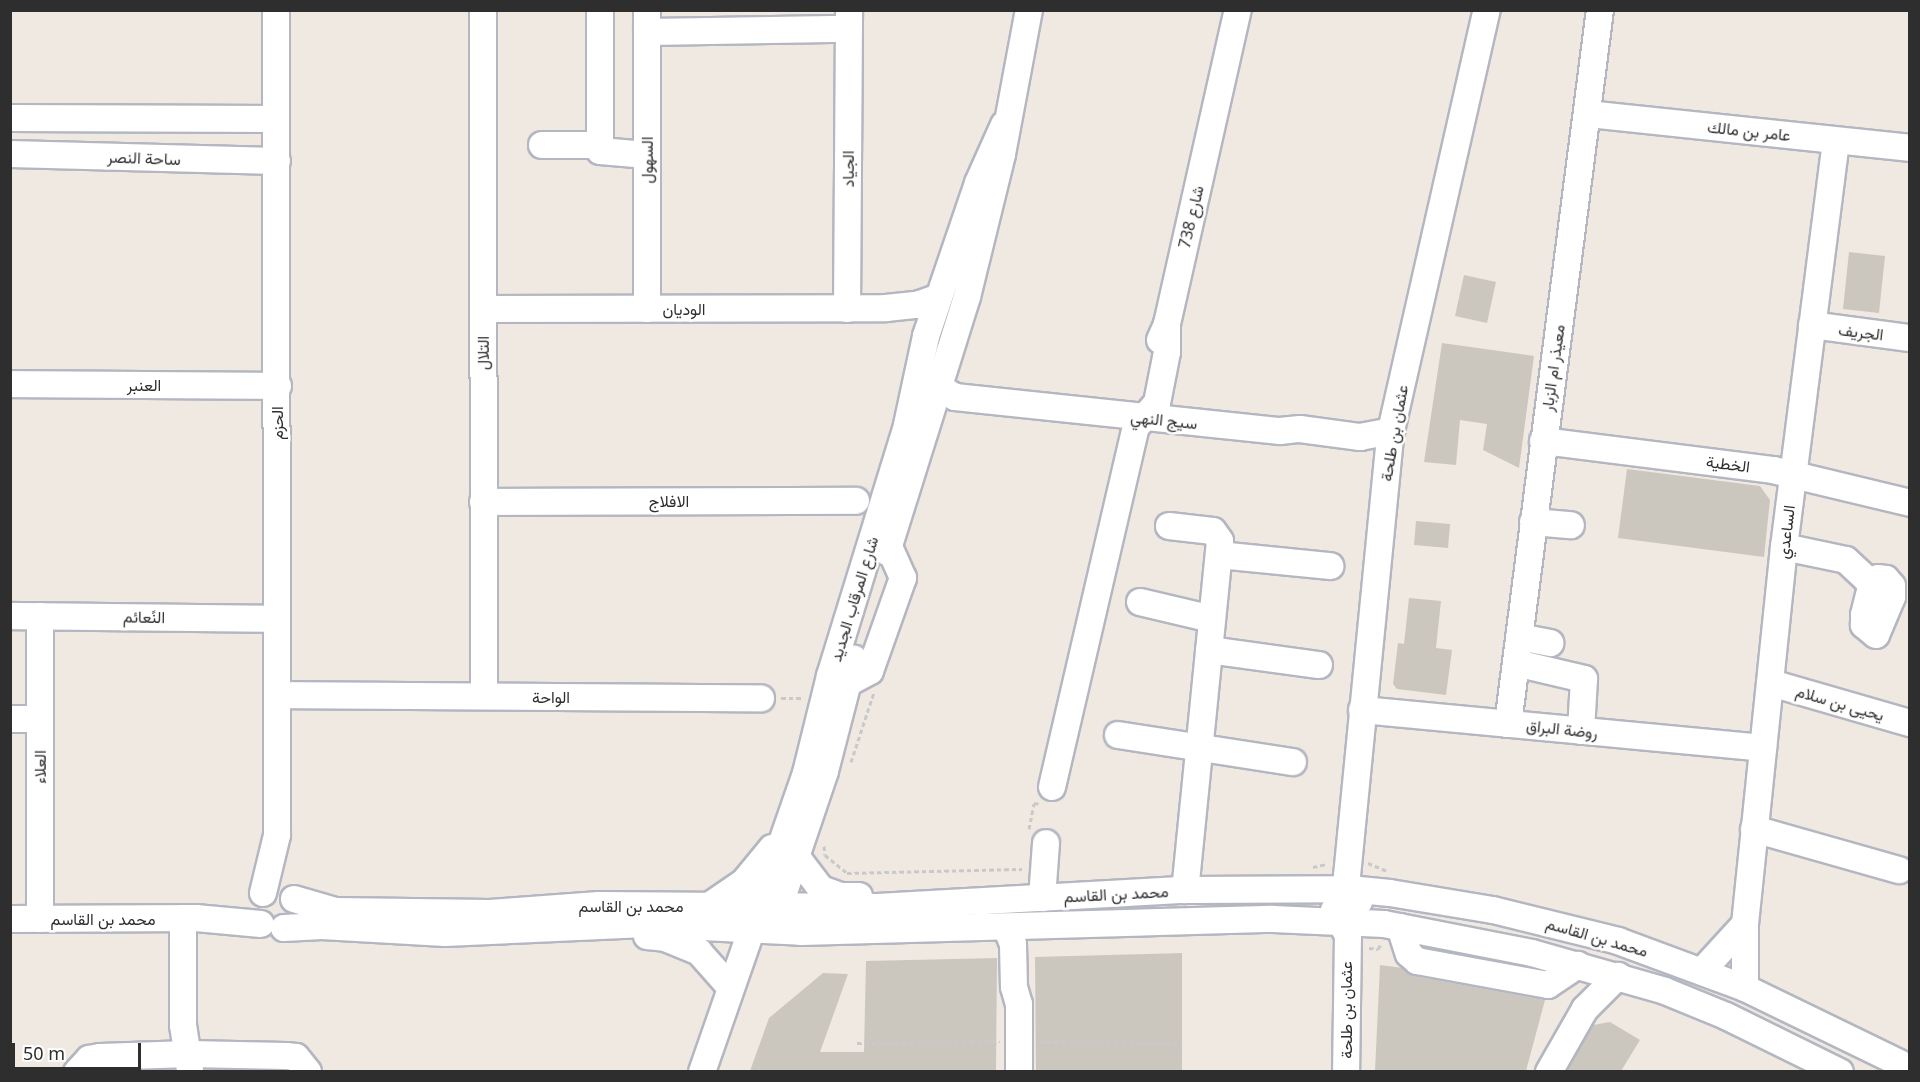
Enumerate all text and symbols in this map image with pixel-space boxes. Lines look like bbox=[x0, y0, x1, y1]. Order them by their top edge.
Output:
street label: عامر بن مالك bbox=[1706, 117, 1792, 145]
street label: السهول bbox=[637, 136, 657, 184]
street label: ساحة النصر bbox=[107, 147, 181, 169]
street label: الجياد bbox=[838, 151, 858, 187]
street label: شارع 738 bbox=[1174, 184, 1208, 250]
street label: الوديان bbox=[662, 299, 706, 319]
street label: الجريف bbox=[1837, 320, 1885, 344]
street label: معيذر ام الزبار bbox=[1537, 323, 1569, 413]
street label: التلال bbox=[473, 336, 493, 370]
street label: العنبر bbox=[127, 375, 161, 395]
street label: عثمان بن طلحة bbox=[1376, 383, 1412, 483]
street label: الحزم bbox=[267, 406, 287, 440]
street label: سيج النهي bbox=[1130, 407, 1198, 433]
street label: الخطية bbox=[1705, 452, 1751, 476]
street label: الافلاج bbox=[649, 491, 689, 511]
street label: الساعدي bbox=[1773, 504, 1799, 560]
street label: شارع المرقاب الجديد bbox=[826, 534, 882, 664]
street label: النًعائم bbox=[123, 607, 165, 627]
street label: يحيى بن سلام bbox=[1794, 681, 1886, 725]
street label: الواحة bbox=[532, 687, 570, 707]
street label: روضة البراق bbox=[1525, 716, 1599, 742]
street label: العلاء bbox=[30, 750, 50, 784]
street label: محمد بن القاسم bbox=[1063, 882, 1169, 906]
street label: محمد بن القاسم bbox=[579, 896, 683, 916]
street label: محمد بن القاسم bbox=[51, 909, 155, 929]
street label: محمد بن القاسم bbox=[1544, 913, 1650, 961]
street label: عثمان بن طلحة bbox=[1336, 961, 1356, 1059]
scale bar bbox=[15, 1031, 144, 1069]
text: 50 m bbox=[23, 1041, 65, 1065]

